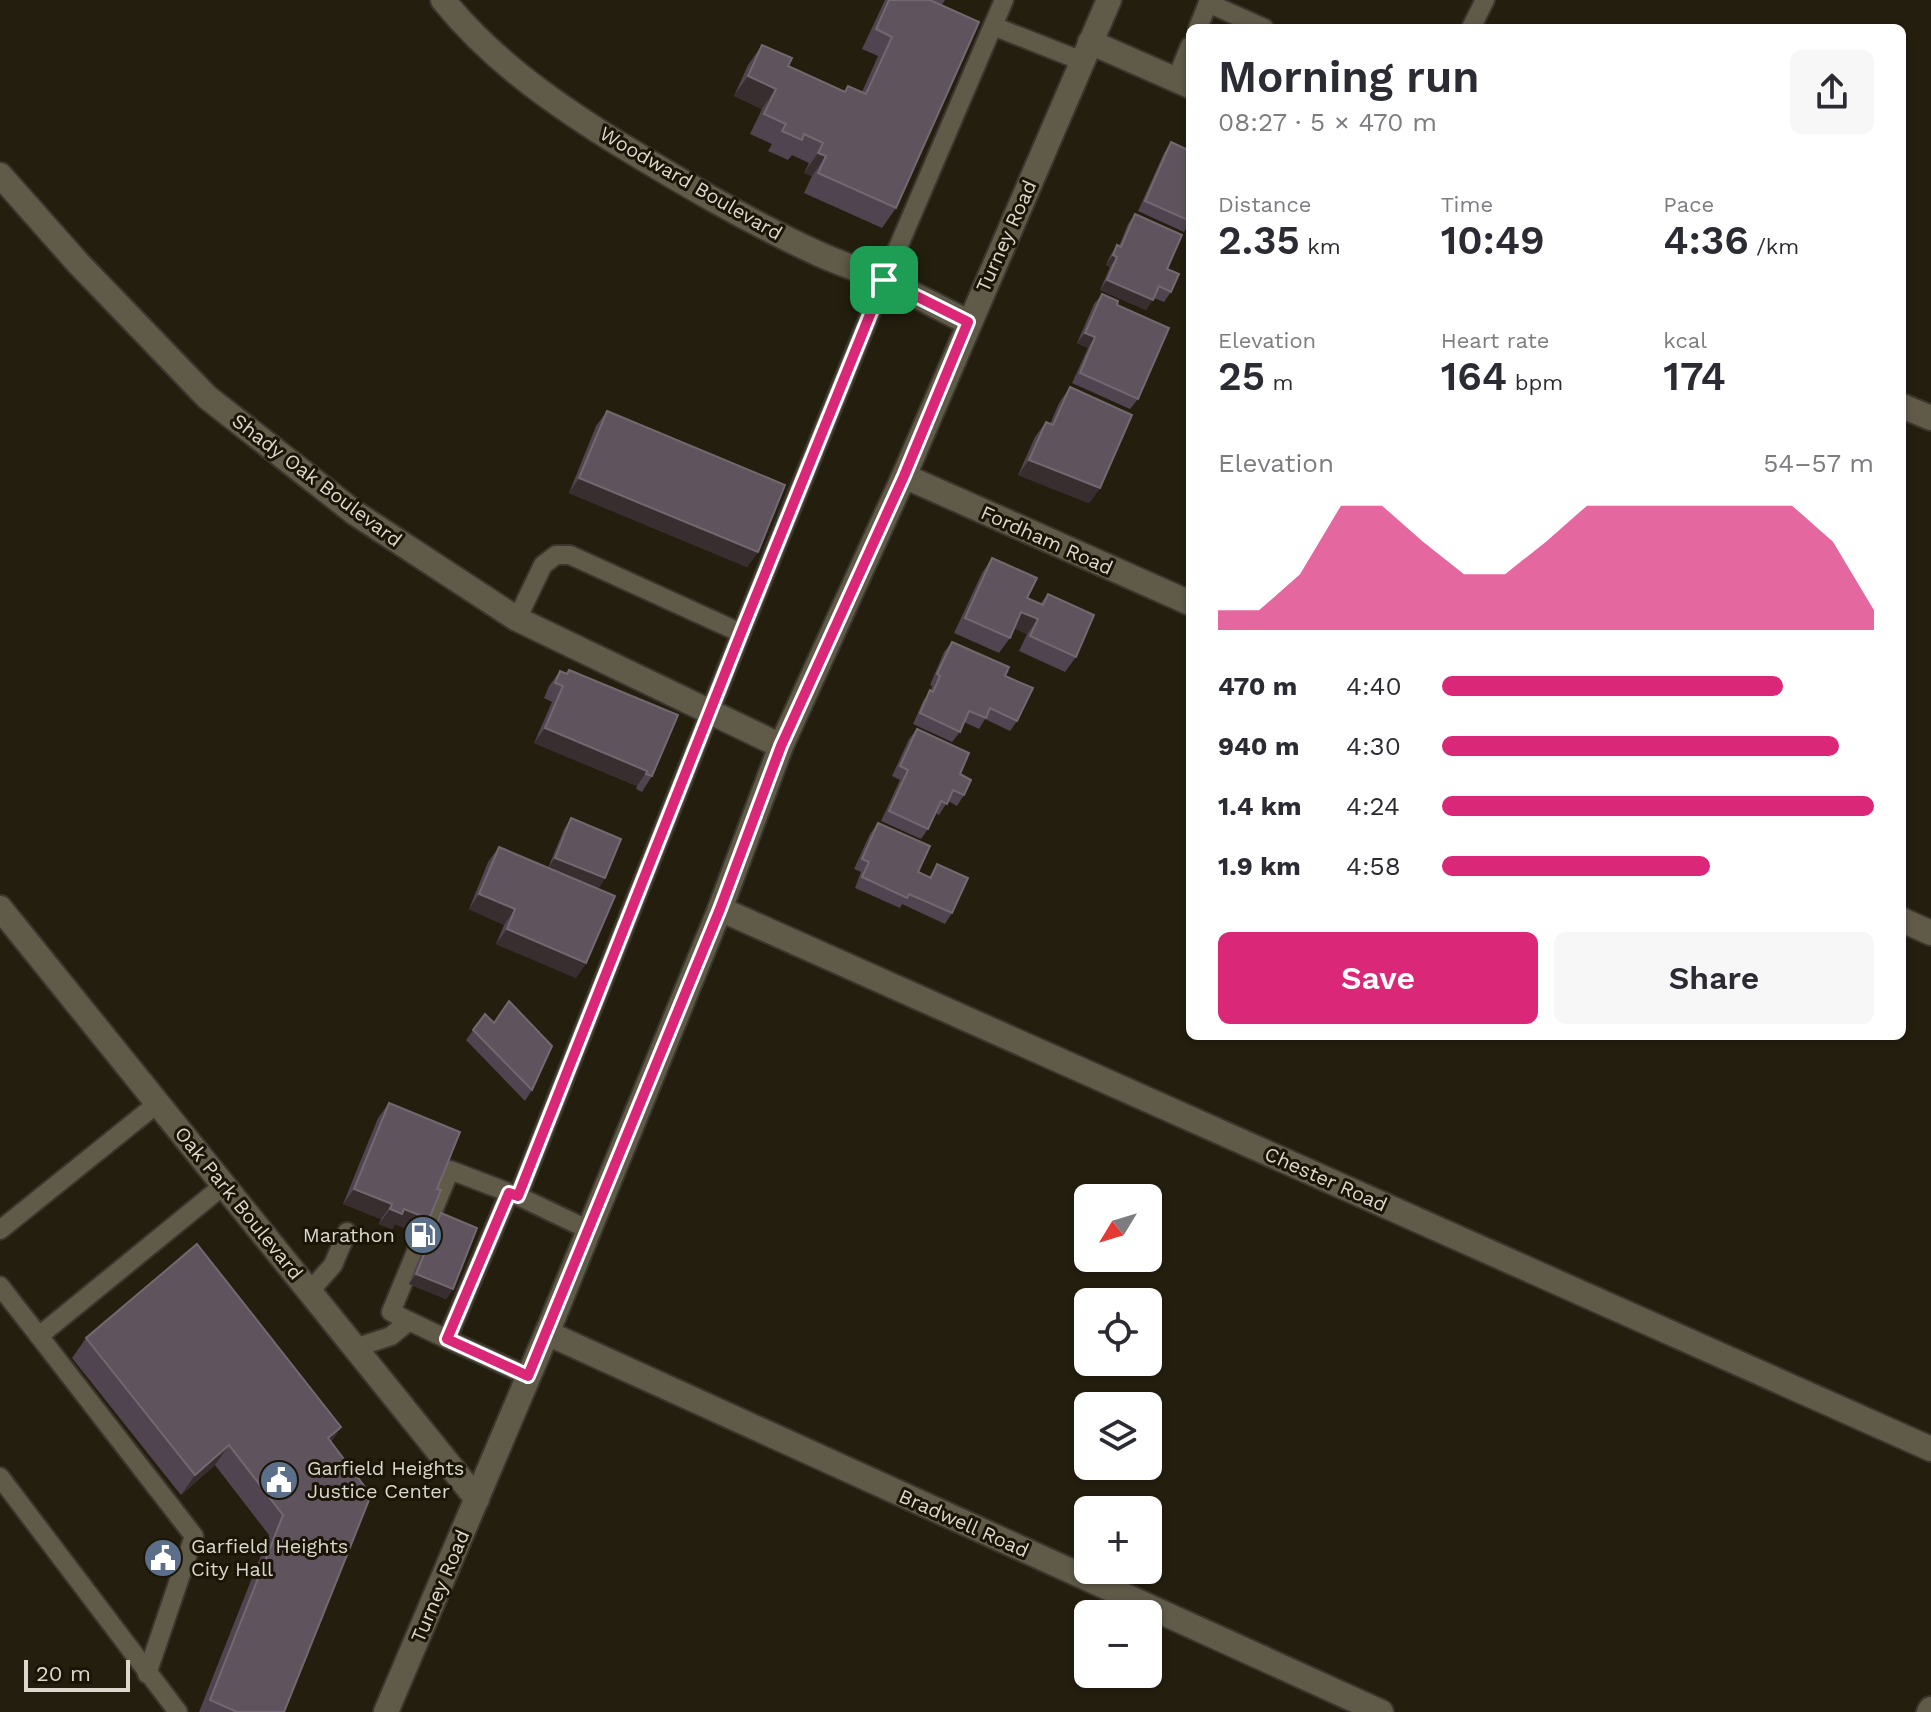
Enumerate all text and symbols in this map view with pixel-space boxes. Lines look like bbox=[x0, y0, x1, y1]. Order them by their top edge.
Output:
button: share bbox=[1790, 50, 1874, 134]
text: Morning run bbox=[1218, 51, 1479, 103]
text: 08:27 · 5 × 470 m bbox=[1218, 107, 1437, 137]
street label: Woodward Boulevard bbox=[595, 121, 787, 245]
street label: Turney Road bbox=[971, 176, 1041, 296]
text: Distance bbox=[1218, 192, 1312, 217]
text: Time bbox=[1441, 192, 1493, 217]
text: Pace bbox=[1663, 192, 1714, 217]
text: 2.35 bbox=[1218, 217, 1300, 264]
text: 10:49 bbox=[1441, 217, 1545, 264]
text: 4:36 bbox=[1663, 217, 1749, 264]
text: km bbox=[1300, 234, 1341, 259]
text: /km bbox=[1749, 234, 1799, 259]
pin bbox=[850, 246, 918, 314]
icon: arrive bbox=[862, 258, 906, 302]
text: Elevation bbox=[1218, 328, 1316, 353]
text: Heart rate bbox=[1441, 328, 1549, 353]
text: kcal bbox=[1663, 328, 1707, 353]
text: 25 bbox=[1218, 353, 1265, 400]
text: 164 bbox=[1441, 353, 1507, 400]
text: 174 bbox=[1663, 353, 1726, 400]
text: m bbox=[1265, 370, 1293, 395]
text: bpm bbox=[1507, 370, 1563, 395]
street label: Shady Oak Boulevard bbox=[227, 408, 407, 552]
text: Elevation bbox=[1218, 448, 1334, 478]
text: 54–57 m bbox=[1763, 448, 1874, 478]
street label: Fordham Road bbox=[977, 500, 1117, 580]
text: 470 m bbox=[1218, 671, 1297, 701]
text: 4:40 bbox=[1346, 671, 1402, 701]
text: 940 m bbox=[1218, 731, 1299, 761]
text: 4:30 bbox=[1346, 731, 1401, 761]
text: 1.4 km bbox=[1218, 791, 1302, 821]
text: 4:24 bbox=[1346, 791, 1400, 821]
text: 1.9 km bbox=[1218, 851, 1301, 881]
text: 4:58 bbox=[1346, 851, 1401, 881]
button: Save bbox=[1218, 932, 1538, 1024]
button: Share bbox=[1554, 932, 1874, 1024]
street label: Oak Park Boulevard bbox=[170, 1122, 308, 1284]
street label: Chester Road bbox=[1261, 1141, 1391, 1217]
north arrow bbox=[1074, 1184, 1162, 1272]
map controls bbox=[1074, 1184, 1162, 1688]
fuel station icon: Marathon bbox=[402, 1214, 444, 1256]
place label: Marathon bbox=[303, 1223, 395, 1247]
button: locate bbox=[1074, 1288, 1162, 1376]
button: layers bbox=[1074, 1392, 1162, 1480]
place label: Garfield Heights Justice Center bbox=[307, 1456, 464, 1503]
public building icon: Garfield Heights Justice Center bbox=[258, 1459, 300, 1501]
street label: Bradwell Road bbox=[895, 1484, 1033, 1562]
button: + bbox=[1074, 1496, 1162, 1584]
street label: Turney Road bbox=[405, 1526, 475, 1646]
place label: Garfield Heights City Hall bbox=[191, 1534, 348, 1581]
public building icon: Garfield Heights City Hall bbox=[142, 1537, 184, 1579]
button: − bbox=[1074, 1600, 1162, 1688]
scale bar bbox=[24, 1656, 130, 1692]
text: 20 m bbox=[36, 1661, 91, 1686]

